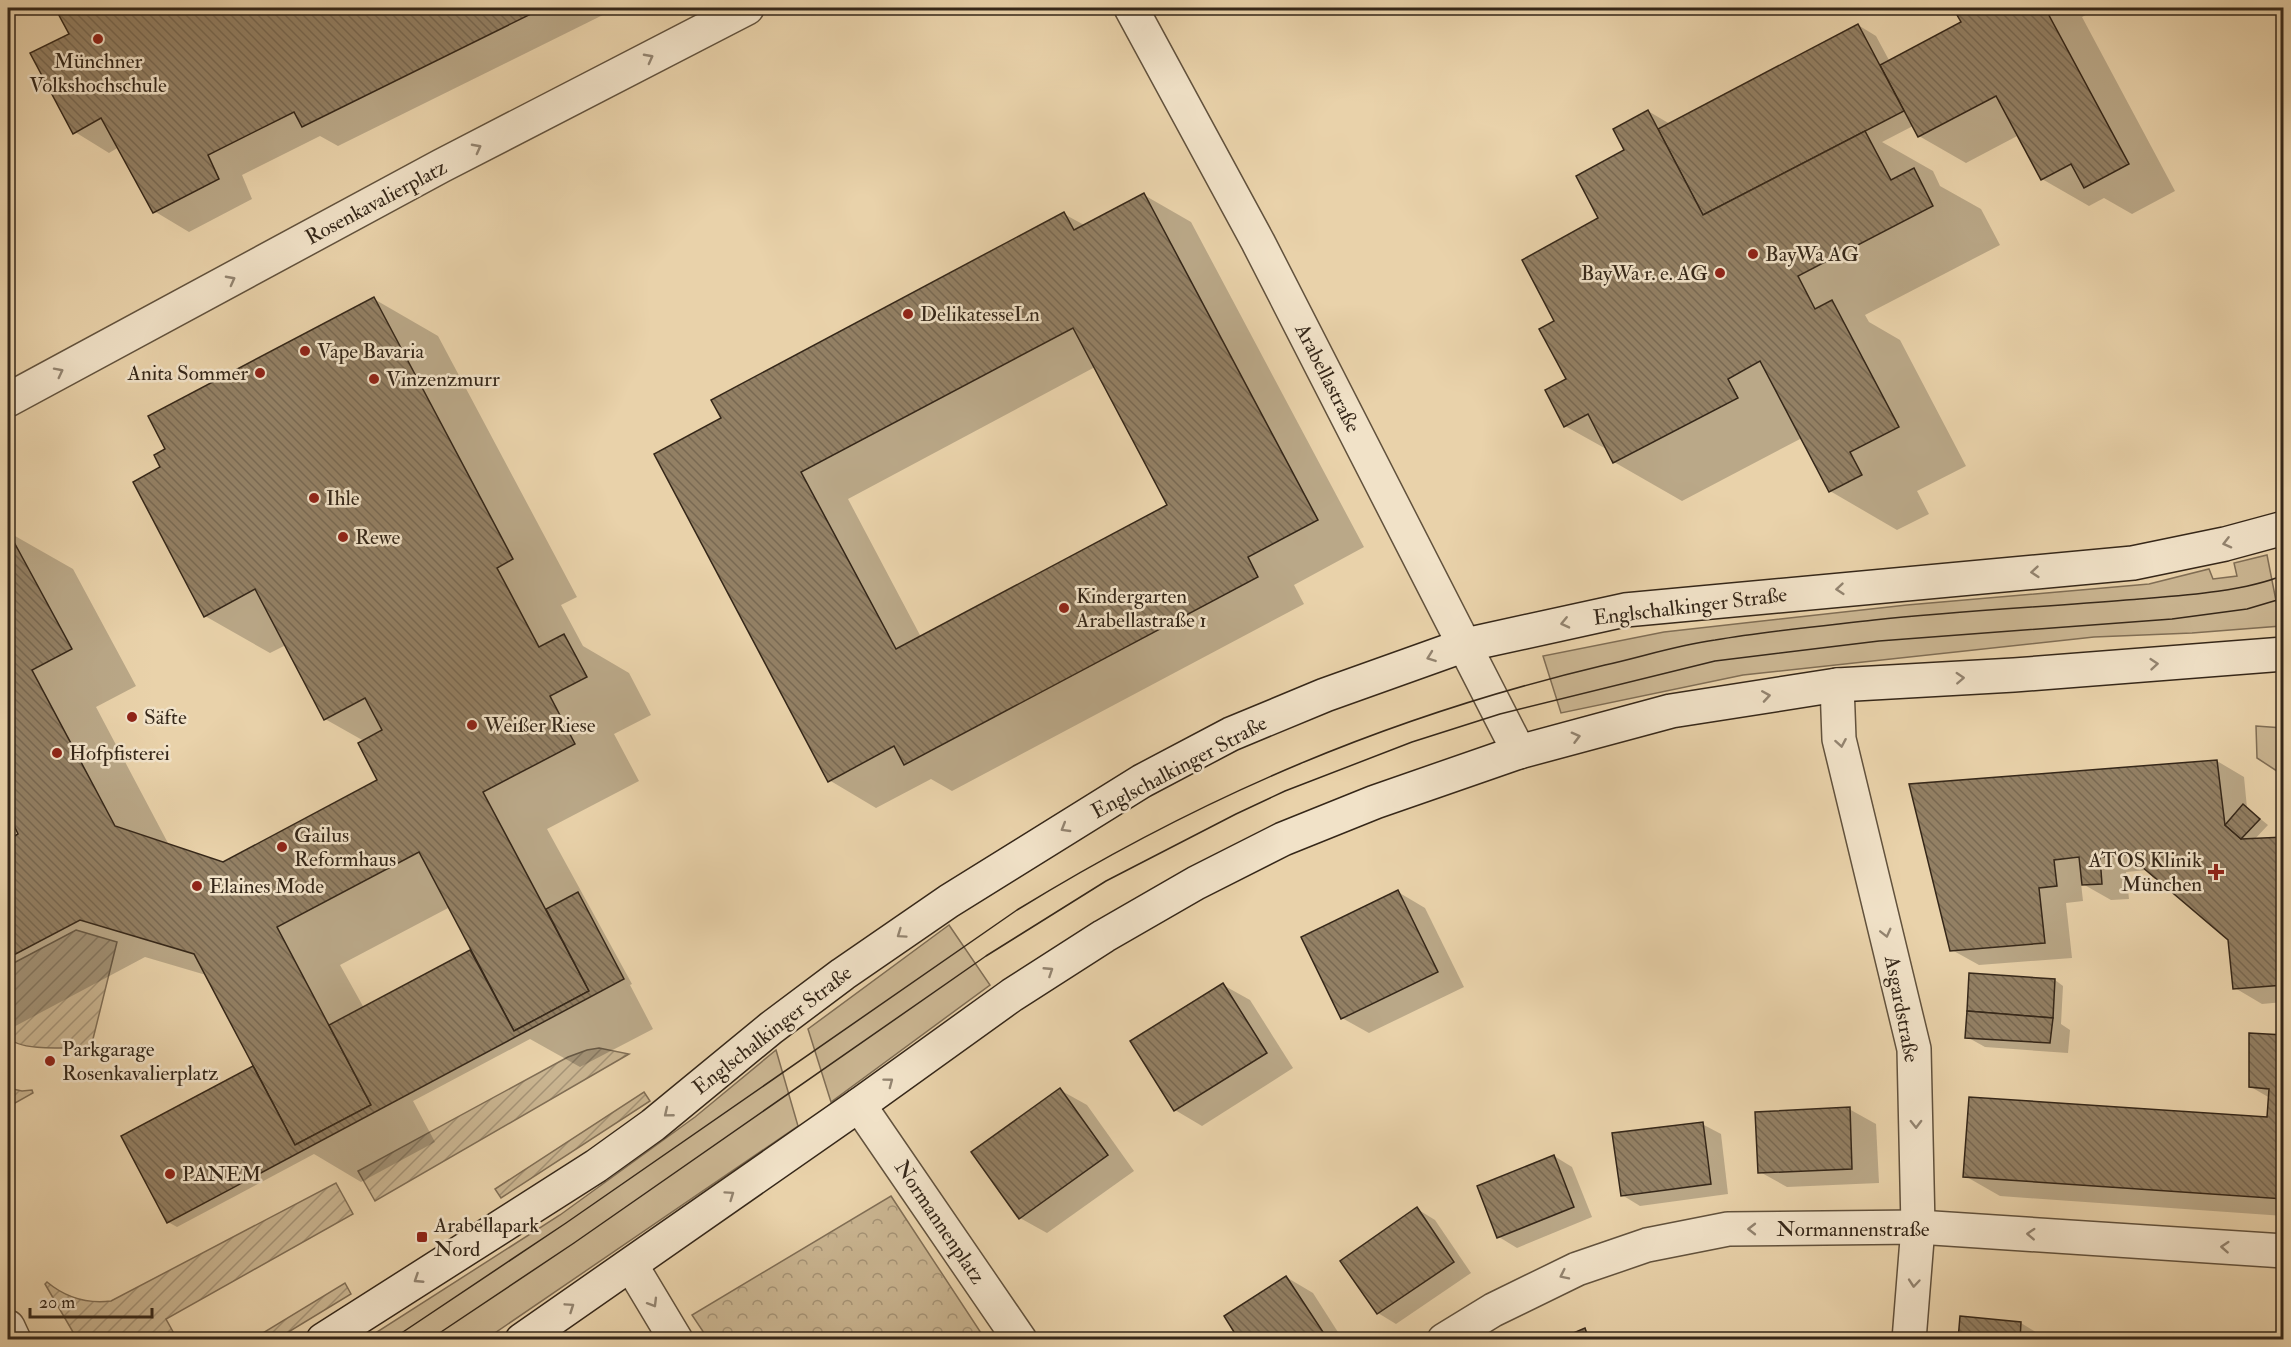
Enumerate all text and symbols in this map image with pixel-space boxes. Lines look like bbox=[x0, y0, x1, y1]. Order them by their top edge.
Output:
marker: Münchner Volkshochschule bbox=[91, 32, 105, 46]
place label: Münchner Volkshochschule bbox=[29, 48, 167, 99]
one-way arrow bbox=[643, 54, 654, 65]
one-way arrow bbox=[470, 144, 481, 155]
street label: Rosenkavalierplatz bbox=[301, 154, 452, 251]
place label: BayWa AG bbox=[1765, 241, 1859, 268]
marker: BayWa AG bbox=[1746, 247, 1760, 261]
place label: BayWa r. e. AG bbox=[1581, 260, 1708, 287]
marker: BayWa r. e. AG bbox=[1713, 266, 1727, 280]
one-way arrow bbox=[225, 276, 235, 287]
place label: DelikatesseLn bbox=[920, 301, 1040, 328]
marker: DelikatesseLn bbox=[901, 307, 915, 321]
street label: Arabellastraße bbox=[1288, 318, 1367, 438]
place label: Vape Bavaria bbox=[317, 338, 425, 365]
marker: Vape Bavaria bbox=[298, 344, 312, 358]
place label: Anita Sommer bbox=[127, 360, 248, 387]
marker: Anita Sommer bbox=[253, 366, 267, 380]
place label: Vinzenzmurr bbox=[386, 366, 500, 393]
one-way arrow bbox=[53, 368, 63, 379]
marker: Vinzenzmurr bbox=[367, 372, 381, 386]
place label: Ihle bbox=[326, 485, 360, 512]
marker: Ihle bbox=[307, 491, 321, 505]
place label: Rewe bbox=[355, 524, 400, 551]
marker: Rewe bbox=[336, 530, 350, 544]
one-way arrow bbox=[2222, 536, 2232, 549]
one-way arrow bbox=[2030, 565, 2039, 578]
street label: Englschalkinger Straße bbox=[1592, 581, 1789, 632]
one-way arrow bbox=[1836, 582, 1845, 595]
place label: Kindergarten Arabellastraße 1 bbox=[1075, 583, 1207, 634]
marker: Kindergarten Arabellastraße 1 bbox=[1057, 601, 1071, 615]
one-way arrow bbox=[1560, 616, 1570, 629]
one-way arrow bbox=[1426, 650, 1437, 663]
one-way arrow bbox=[2150, 658, 2159, 671]
one-way arrow bbox=[1956, 672, 1965, 685]
one-way arrow bbox=[1761, 690, 1771, 702]
place label: Säfte bbox=[144, 704, 187, 731]
marker: Säfte bbox=[125, 710, 139, 724]
street label: Englschalkinger Straße bbox=[1087, 710, 1272, 825]
place label: Weißer Riese bbox=[483, 712, 596, 739]
marker: Weißer Riese bbox=[465, 718, 479, 732]
one-way arrow bbox=[1570, 732, 1581, 744]
one-way arrow bbox=[1834, 738, 1847, 748]
place label: Hofpfisterei bbox=[69, 740, 170, 767]
marker: Hofpfisterei bbox=[50, 746, 64, 760]
one-way arrow bbox=[1061, 821, 1071, 832]
place label: Gailus Reformhaus bbox=[294, 822, 396, 873]
marker: Gailus Reformhaus bbox=[275, 840, 289, 854]
place label: ATOS Klinik München bbox=[2087, 847, 2202, 898]
marker: ATOS Klinik München bbox=[2207, 863, 2225, 881]
place label: Elaines Mode bbox=[209, 873, 324, 900]
marker: Elaines Mode bbox=[190, 879, 204, 893]
one-way arrow bbox=[897, 927, 908, 938]
one-way arrow bbox=[1879, 927, 1892, 937]
street label: Asgardstraße bbox=[1878, 952, 1925, 1065]
street label: Englschalkinger Straße bbox=[687, 960, 858, 1101]
one-way arrow bbox=[1042, 967, 1053, 978]
place label: Parkgarage Rosenkavalierplatz bbox=[62, 1036, 218, 1087]
marker: Parkgarage Rosenkavalierplatz bbox=[43, 1054, 57, 1068]
one-way arrow bbox=[883, 1079, 894, 1090]
one-way arrow bbox=[663, 1105, 674, 1116]
one-way arrow bbox=[1910, 1120, 1922, 1129]
street label: Normannenplatz bbox=[888, 1155, 991, 1289]
place label: PANEM bbox=[182, 1161, 261, 1188]
marker: PANEM bbox=[163, 1167, 177, 1181]
one-way arrow bbox=[724, 1191, 735, 1202]
place label: Arabellapark Nord bbox=[433, 1212, 539, 1263]
street label: Normannenstraße bbox=[1776, 1216, 1930, 1243]
one-way arrow bbox=[1747, 1223, 1756, 1235]
one-way arrow bbox=[2026, 1228, 2035, 1241]
marker: Arabellapark Nord bbox=[415, 1230, 429, 1244]
one-way arrow bbox=[2221, 1241, 2230, 1254]
one-way arrow bbox=[1559, 1268, 1570, 1280]
one-way arrow bbox=[414, 1272, 425, 1283]
one-way arrow bbox=[1908, 1279, 1921, 1288]
scale bar bbox=[30, 1281, 152, 1319]
text: 20 m bbox=[39, 1291, 75, 1314]
one-way arrow bbox=[645, 1297, 657, 1307]
one-way arrow bbox=[564, 1303, 575, 1314]

